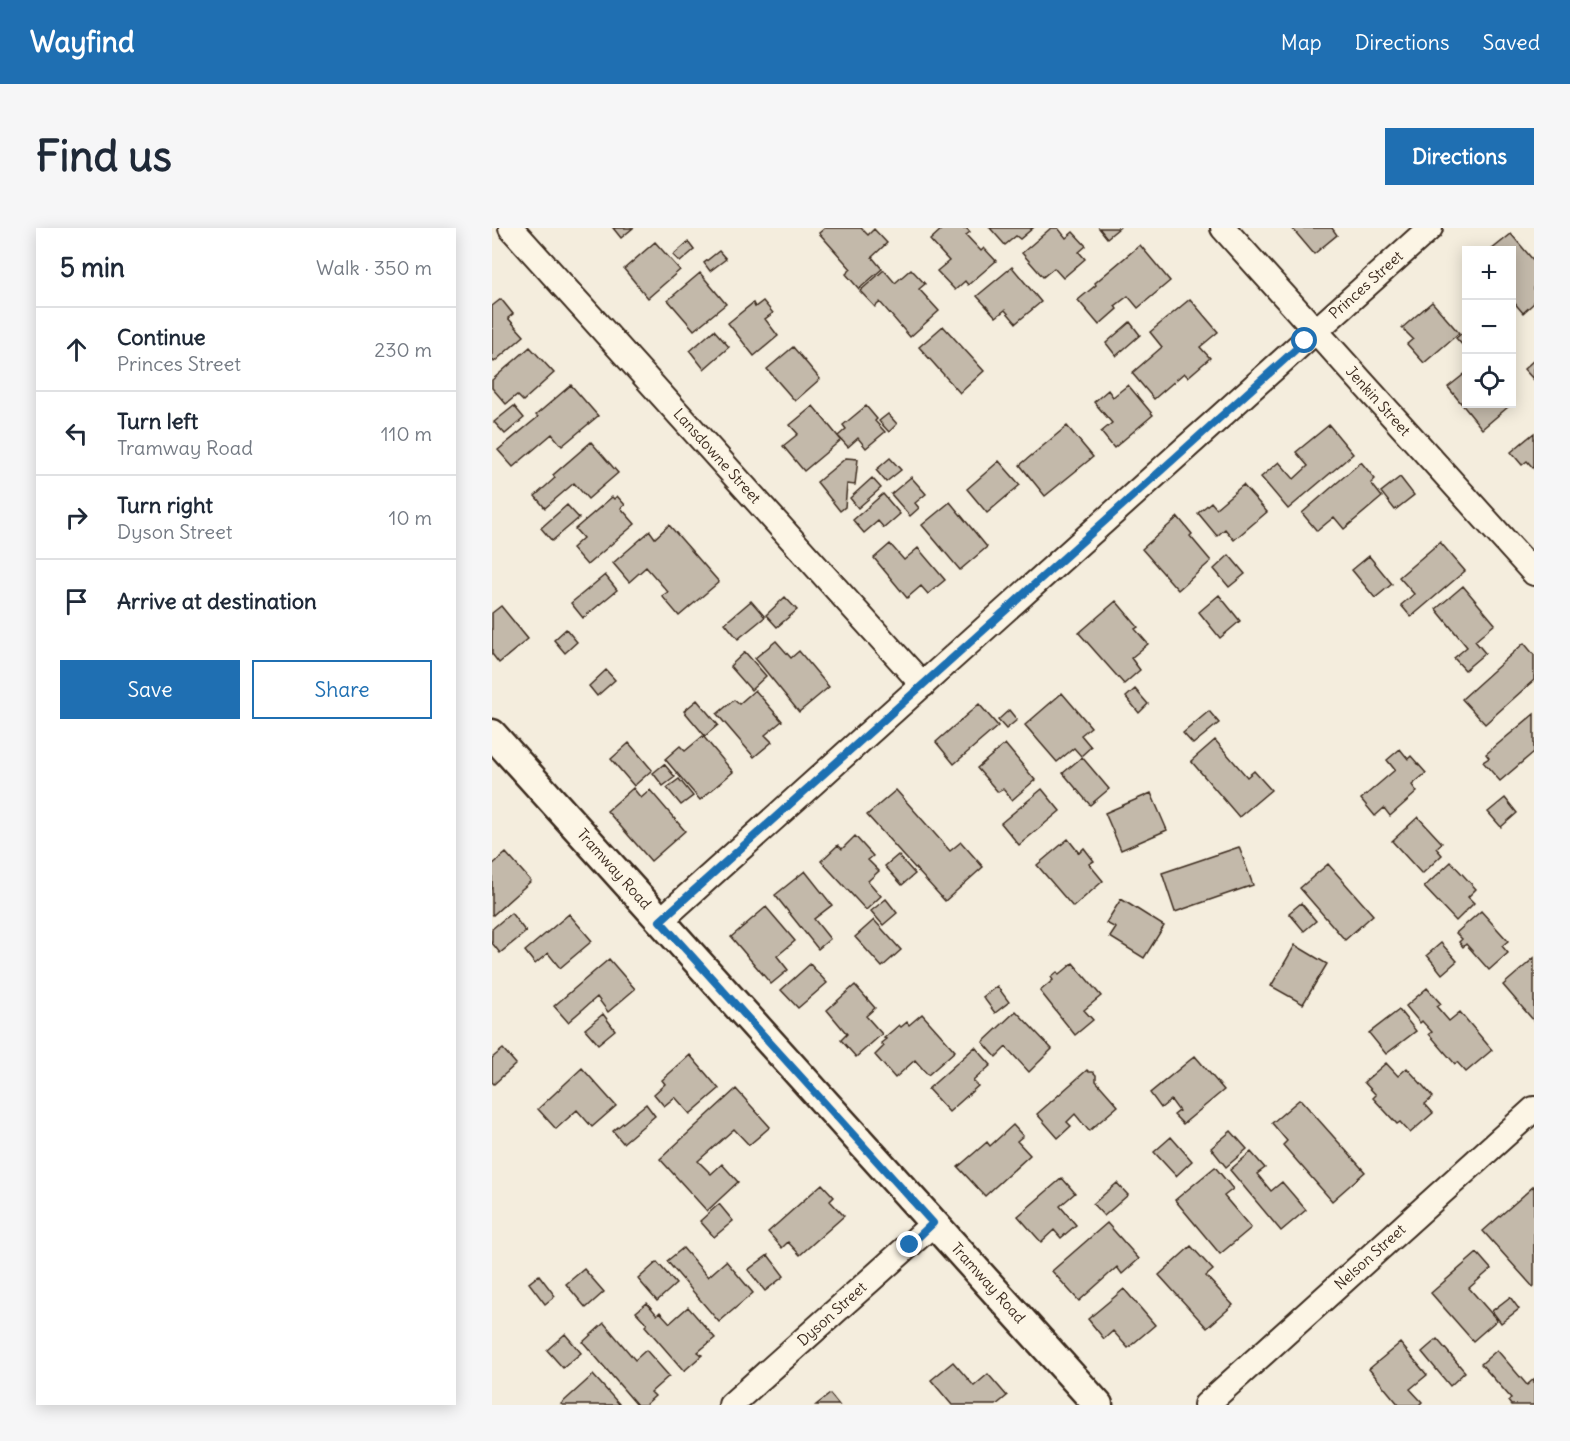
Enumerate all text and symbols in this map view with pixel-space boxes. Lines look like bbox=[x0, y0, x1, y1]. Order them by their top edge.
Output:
text: Wayfind bbox=[30, 24, 134, 60]
text: Map bbox=[1281, 29, 1322, 56]
text: Directions bbox=[1355, 29, 1449, 56]
text: Saved bbox=[1482, 29, 1540, 56]
button: Directions bbox=[1385, 128, 1534, 185]
text: Find us bbox=[36, 130, 172, 182]
street label: Princes Street bbox=[1325, 246, 1407, 323]
map controls bbox=[1462, 246, 1516, 408]
button: + bbox=[1462, 246, 1516, 300]
text: 5 min bbox=[60, 251, 125, 284]
text: Walk · 350 m bbox=[316, 255, 432, 280]
button: − bbox=[1462, 300, 1516, 354]
text: Continue bbox=[117, 323, 206, 351]
route start bbox=[1291, 327, 1317, 353]
icon: ahead bbox=[60, 333, 93, 366]
text: 230 m bbox=[374, 337, 432, 362]
text: Princes Street bbox=[117, 351, 241, 376]
button: locate bbox=[1462, 354, 1516, 408]
street label: Jenkin Street bbox=[1342, 362, 1415, 440]
street label: Lansdowne Street bbox=[670, 404, 765, 507]
text: Turn left bbox=[117, 407, 198, 435]
icon: left bbox=[60, 417, 93, 450]
text: 110 m bbox=[381, 421, 432, 446]
text: Tramway Road bbox=[117, 435, 253, 460]
text: Turn right bbox=[117, 491, 213, 519]
icon: right bbox=[60, 501, 93, 534]
text: 10 m bbox=[389, 505, 432, 530]
text: Dyson Street bbox=[117, 519, 233, 544]
icon: arrive bbox=[60, 585, 93, 618]
text: Arrive at destination bbox=[117, 587, 317, 615]
button: Save bbox=[60, 660, 240, 719]
button: Share bbox=[252, 660, 432, 719]
street label: Tramway Road bbox=[573, 824, 656, 913]
street label: Nelson Street bbox=[1330, 1220, 1409, 1294]
route end bbox=[896, 1231, 922, 1257]
street label: Tramway Road bbox=[947, 1238, 1030, 1327]
street label: Dyson Street bbox=[793, 1278, 870, 1350]

